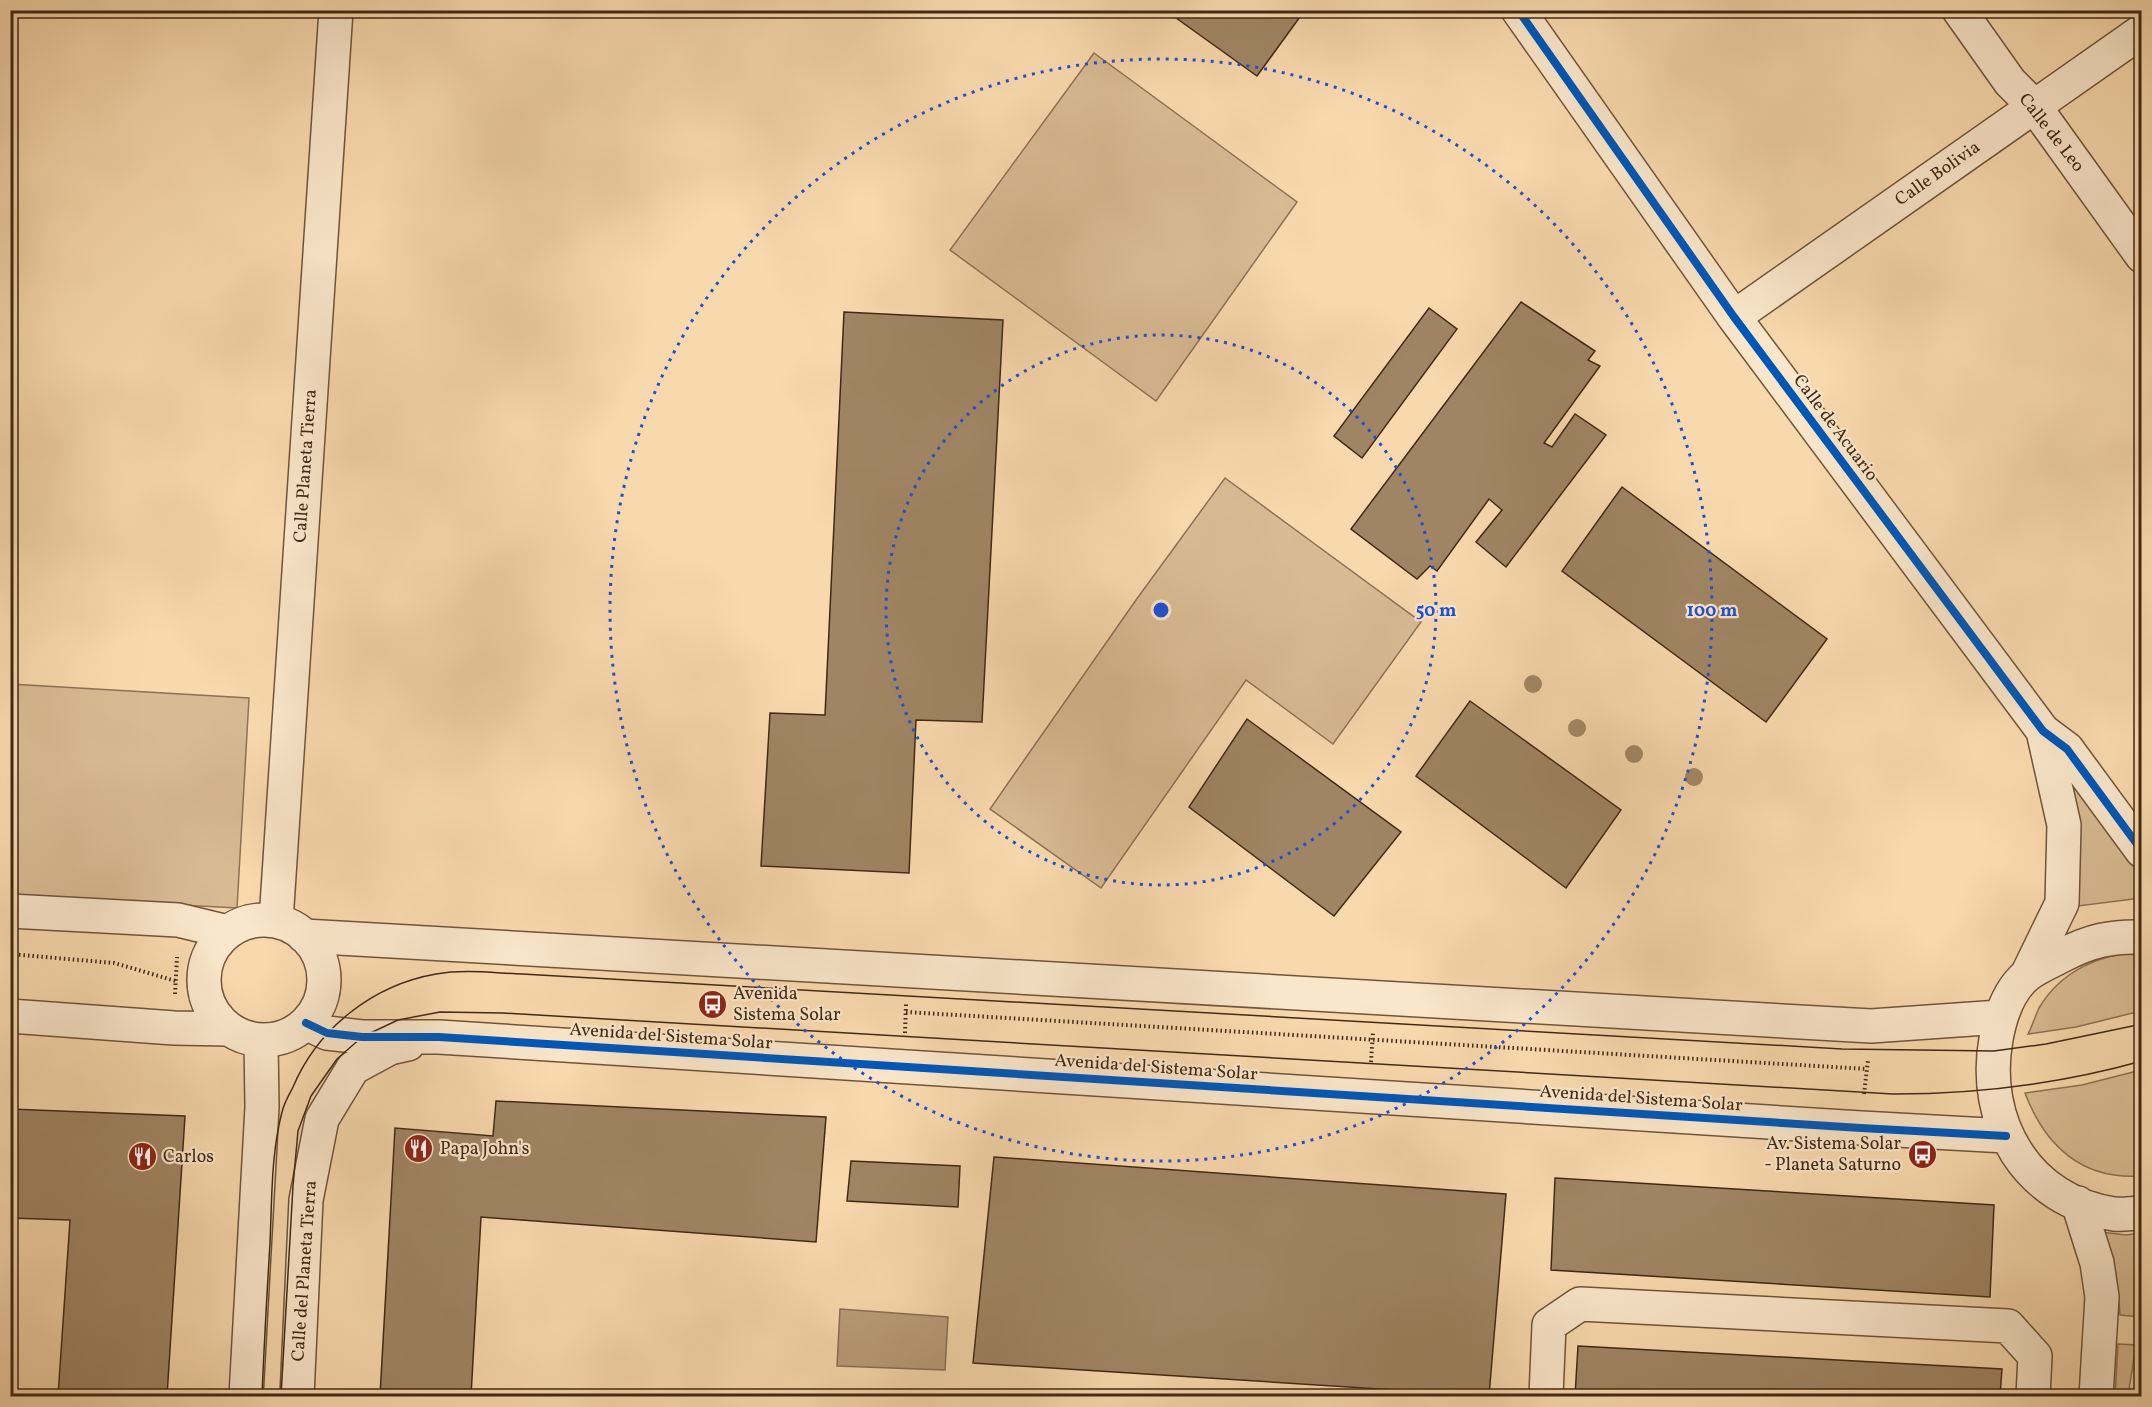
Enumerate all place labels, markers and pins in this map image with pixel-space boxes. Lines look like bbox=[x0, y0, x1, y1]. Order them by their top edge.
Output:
centre of rings bbox=[1151, 600, 1171, 620]
place label: Avenida Sistema Solar bbox=[733, 982, 841, 1028]
bus stop icon: Avenida Sistema Solar bbox=[696, 988, 728, 1020]
place label: Av. Sistema Solar - Planeta Saturno bbox=[1764, 1132, 1901, 1178]
restaurant icon: Papa John's bbox=[403, 1133, 435, 1165]
place label: Papa John's bbox=[440, 1137, 529, 1162]
bus stop icon: Av. Sistema Solar - Planeta Saturno bbox=[1906, 1138, 1938, 1170]
restaurant icon: Carlos bbox=[126, 1141, 158, 1173]
place label: Carlos bbox=[163, 1145, 214, 1170]

